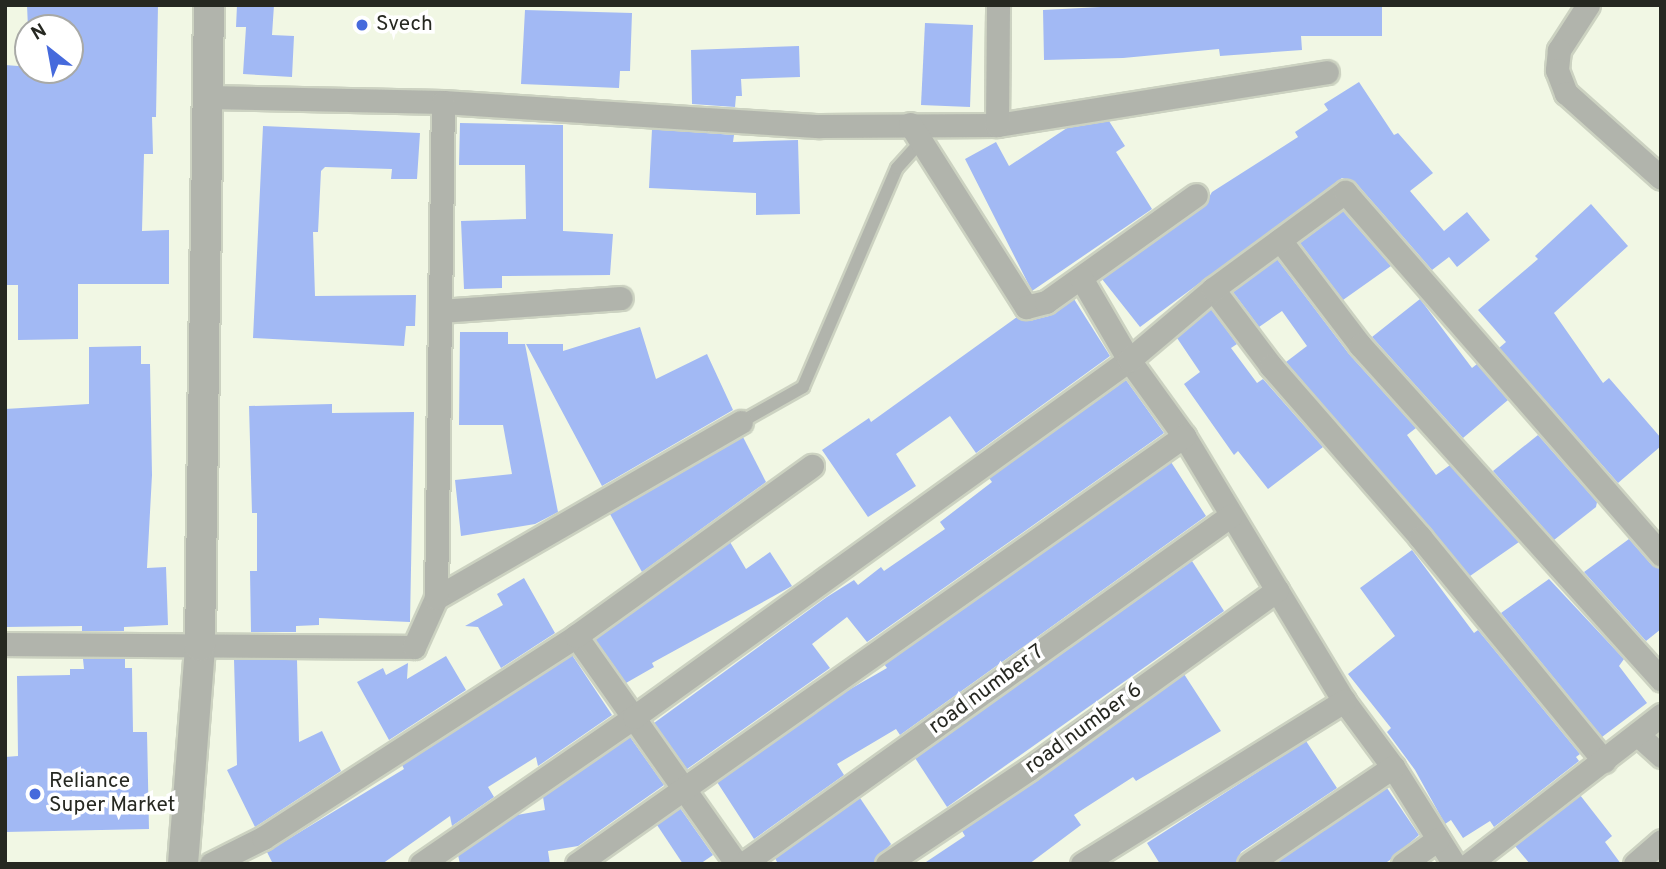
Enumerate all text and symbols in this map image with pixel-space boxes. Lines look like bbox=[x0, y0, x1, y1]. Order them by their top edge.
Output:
place label: Svech bbox=[376, 12, 433, 38]
north arrow bbox=[14, 14, 84, 84]
marker: Svech bbox=[354, 17, 370, 33]
text: N bbox=[27, 19, 51, 47]
street label: road number 7 bbox=[924, 640, 1050, 740]
street label: road number 6 bbox=[1021, 678, 1147, 780]
place label: Reliance Super Market bbox=[49, 769, 176, 819]
marker: Reliance Super Market bbox=[27, 786, 43, 802]

